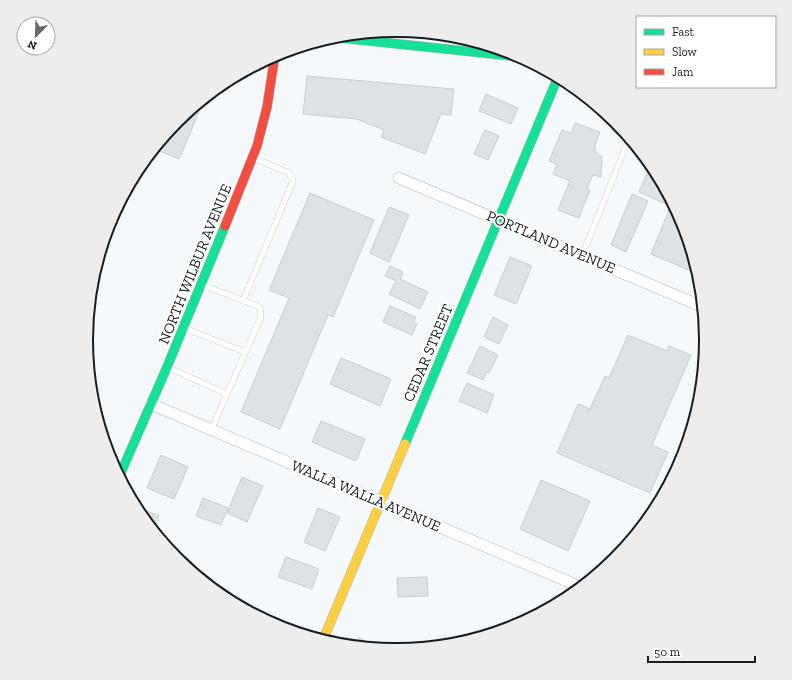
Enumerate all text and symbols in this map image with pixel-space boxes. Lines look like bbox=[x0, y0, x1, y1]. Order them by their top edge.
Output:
north arrow bbox=[16, 16, 56, 56]
legend bbox=[636, 16, 776, 88]
text: Fast bbox=[672, 25, 695, 39]
text: N bbox=[25, 37, 39, 52]
text: Slow bbox=[672, 45, 698, 59]
text: Jam bbox=[672, 65, 694, 79]
street label: NORTH WILBUR AVENUE bbox=[155, 181, 235, 347]
street label: PORTLAND AVENUE bbox=[484, 207, 618, 277]
street label: CEDAR STREET bbox=[399, 301, 457, 405]
street label: WALLA WALLA AVENUE bbox=[289, 456, 444, 536]
scale bar bbox=[648, 638, 755, 664]
text: 50 m bbox=[654, 645, 681, 659]

